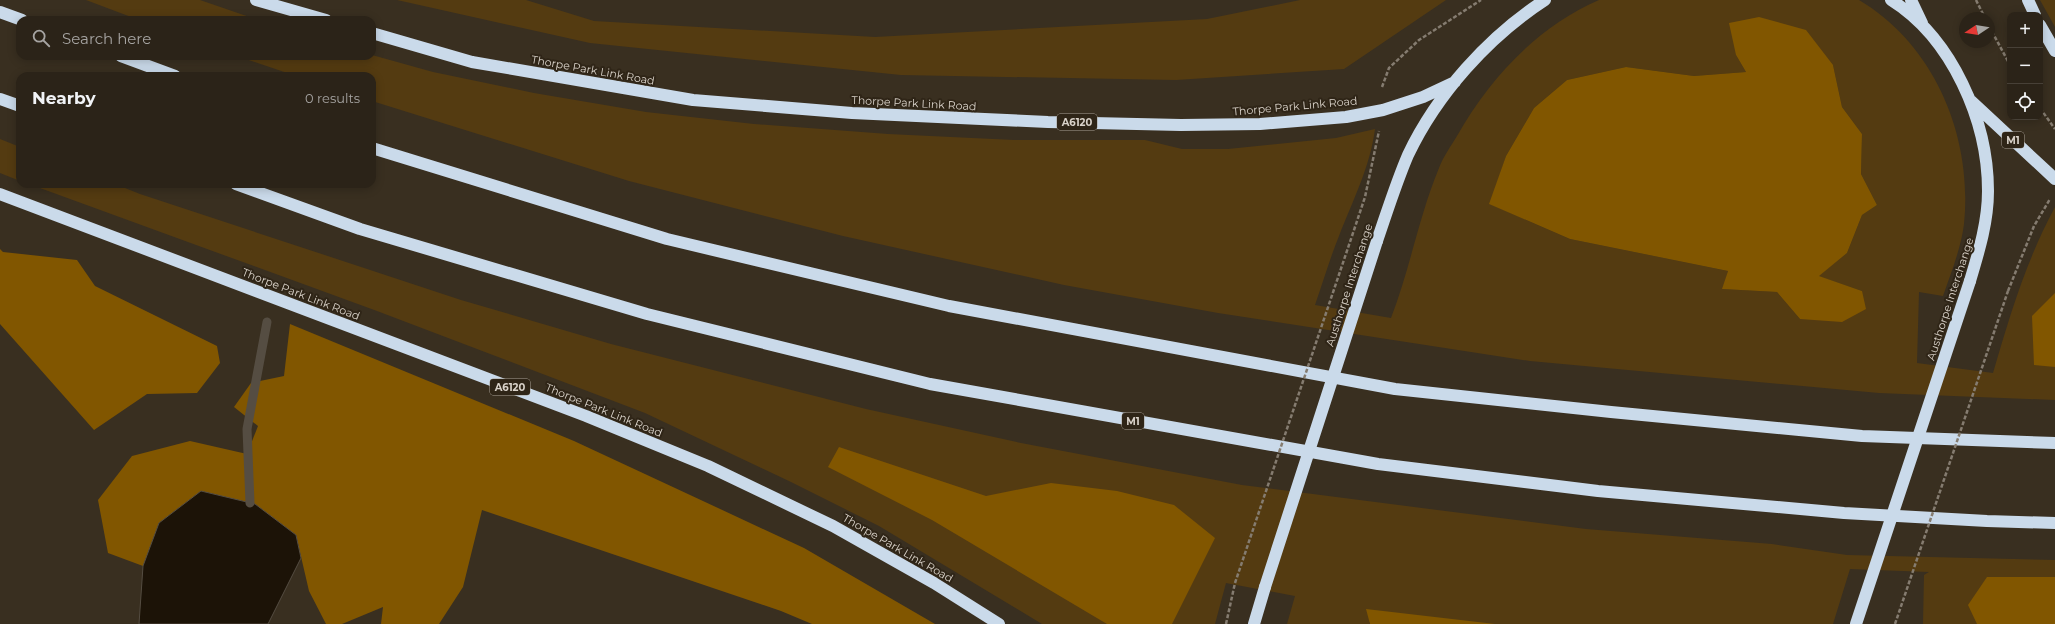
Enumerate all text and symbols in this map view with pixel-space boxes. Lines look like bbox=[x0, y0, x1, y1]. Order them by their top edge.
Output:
north arrow bbox=[1959, 12, 1995, 48]
map controls bbox=[2007, 12, 2043, 120]
button: + bbox=[2007, 12, 2043, 48]
search box bbox=[16, 16, 376, 60]
icon: search bbox=[30, 27, 52, 49]
text: Search here bbox=[62, 29, 151, 48]
button: − bbox=[2007, 48, 2043, 84]
street label: Thorpe Park Link Road bbox=[530, 52, 656, 88]
button: locate bbox=[2007, 84, 2043, 120]
text: Nearby bbox=[32, 88, 96, 108]
text: 0 results bbox=[305, 90, 360, 106]
street label: Thorpe Park Link Road bbox=[851, 93, 977, 113]
street label: Thorpe Park Link Road bbox=[1232, 94, 1358, 118]
road number: A6120 bbox=[1057, 114, 1097, 130]
road number: M1 bbox=[2002, 132, 2024, 148]
street label: Austhorpe Interchange bbox=[1323, 222, 1376, 348]
street label: Austhorpe Interchange bbox=[1924, 236, 1977, 362]
street label: Thorpe Park Link Road bbox=[240, 265, 362, 323]
road number: A6120 bbox=[490, 379, 530, 395]
street label: Thorpe Park Link Road bbox=[543, 380, 665, 440]
road number: M1 bbox=[1122, 413, 1144, 429]
street label: Thorpe Park Link Road bbox=[840, 511, 956, 585]

